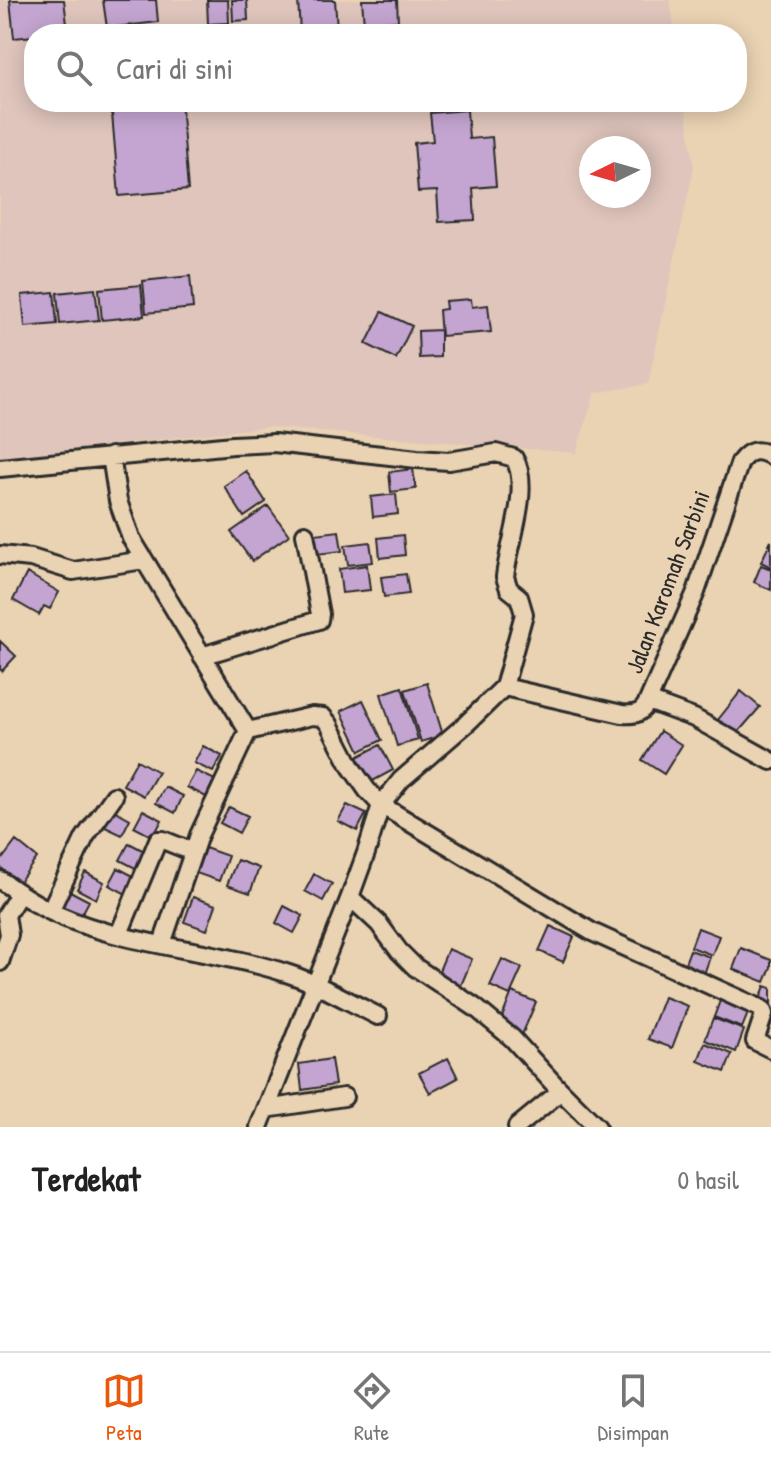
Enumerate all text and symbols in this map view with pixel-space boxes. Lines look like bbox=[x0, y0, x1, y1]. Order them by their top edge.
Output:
search box bbox=[24, 24, 747, 112]
icon: search bbox=[52, 46, 96, 90]
text: Cari di sini bbox=[116, 48, 233, 88]
north arrow bbox=[579, 136, 651, 208]
street label: Jalan Karomah Sarbini bbox=[617, 485, 717, 678]
text: Terdekat bbox=[32, 1156, 140, 1202]
text: 0 hasil bbox=[678, 1162, 739, 1197]
tab: Peta bbox=[102, 1369, 146, 1447]
tab: Rute bbox=[350, 1369, 394, 1447]
tab: Disimpan bbox=[597, 1369, 669, 1447]

